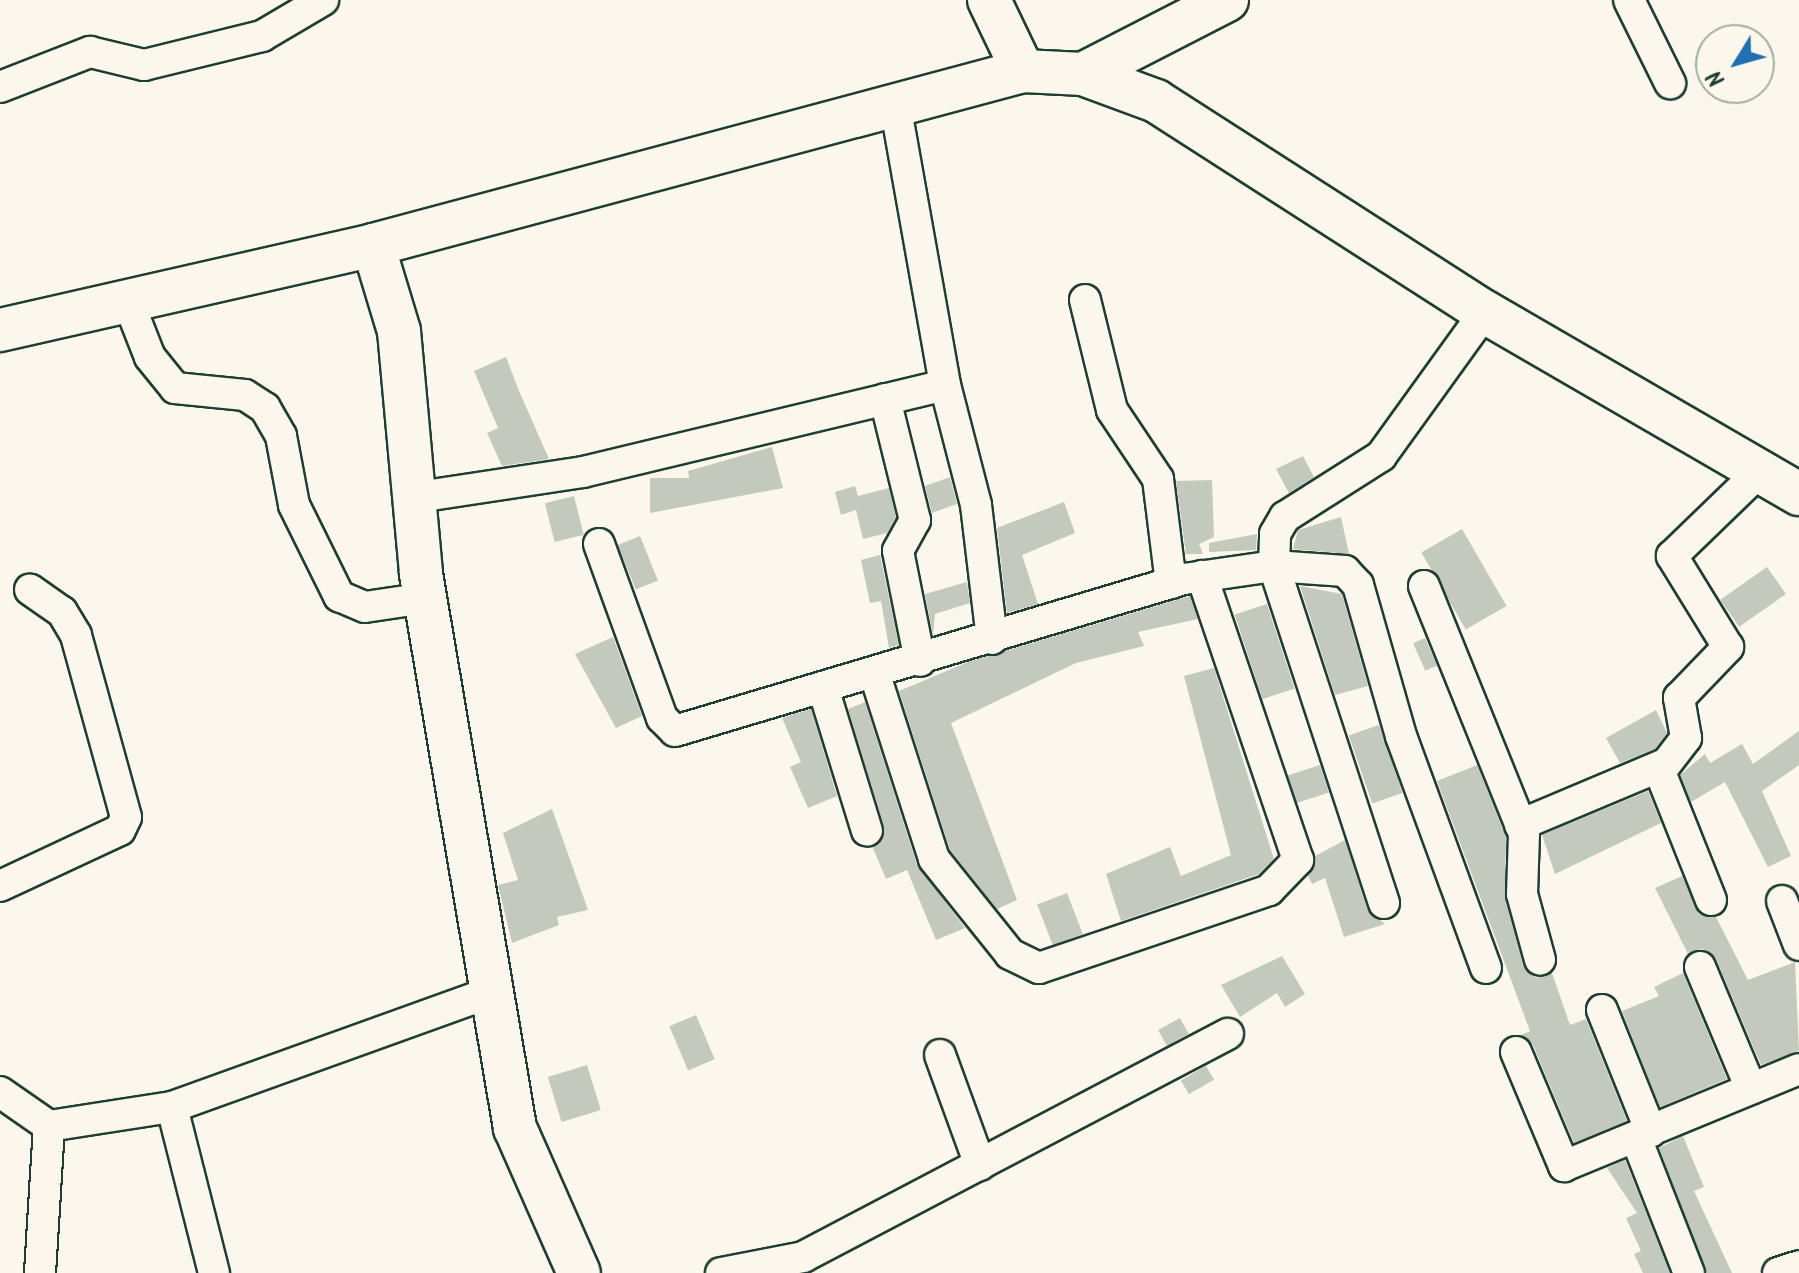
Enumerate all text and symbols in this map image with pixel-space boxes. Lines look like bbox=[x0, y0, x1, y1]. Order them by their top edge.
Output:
north arrow bbox=[1695, 24, 1775, 104]
text: N bbox=[1699, 61, 1735, 94]

